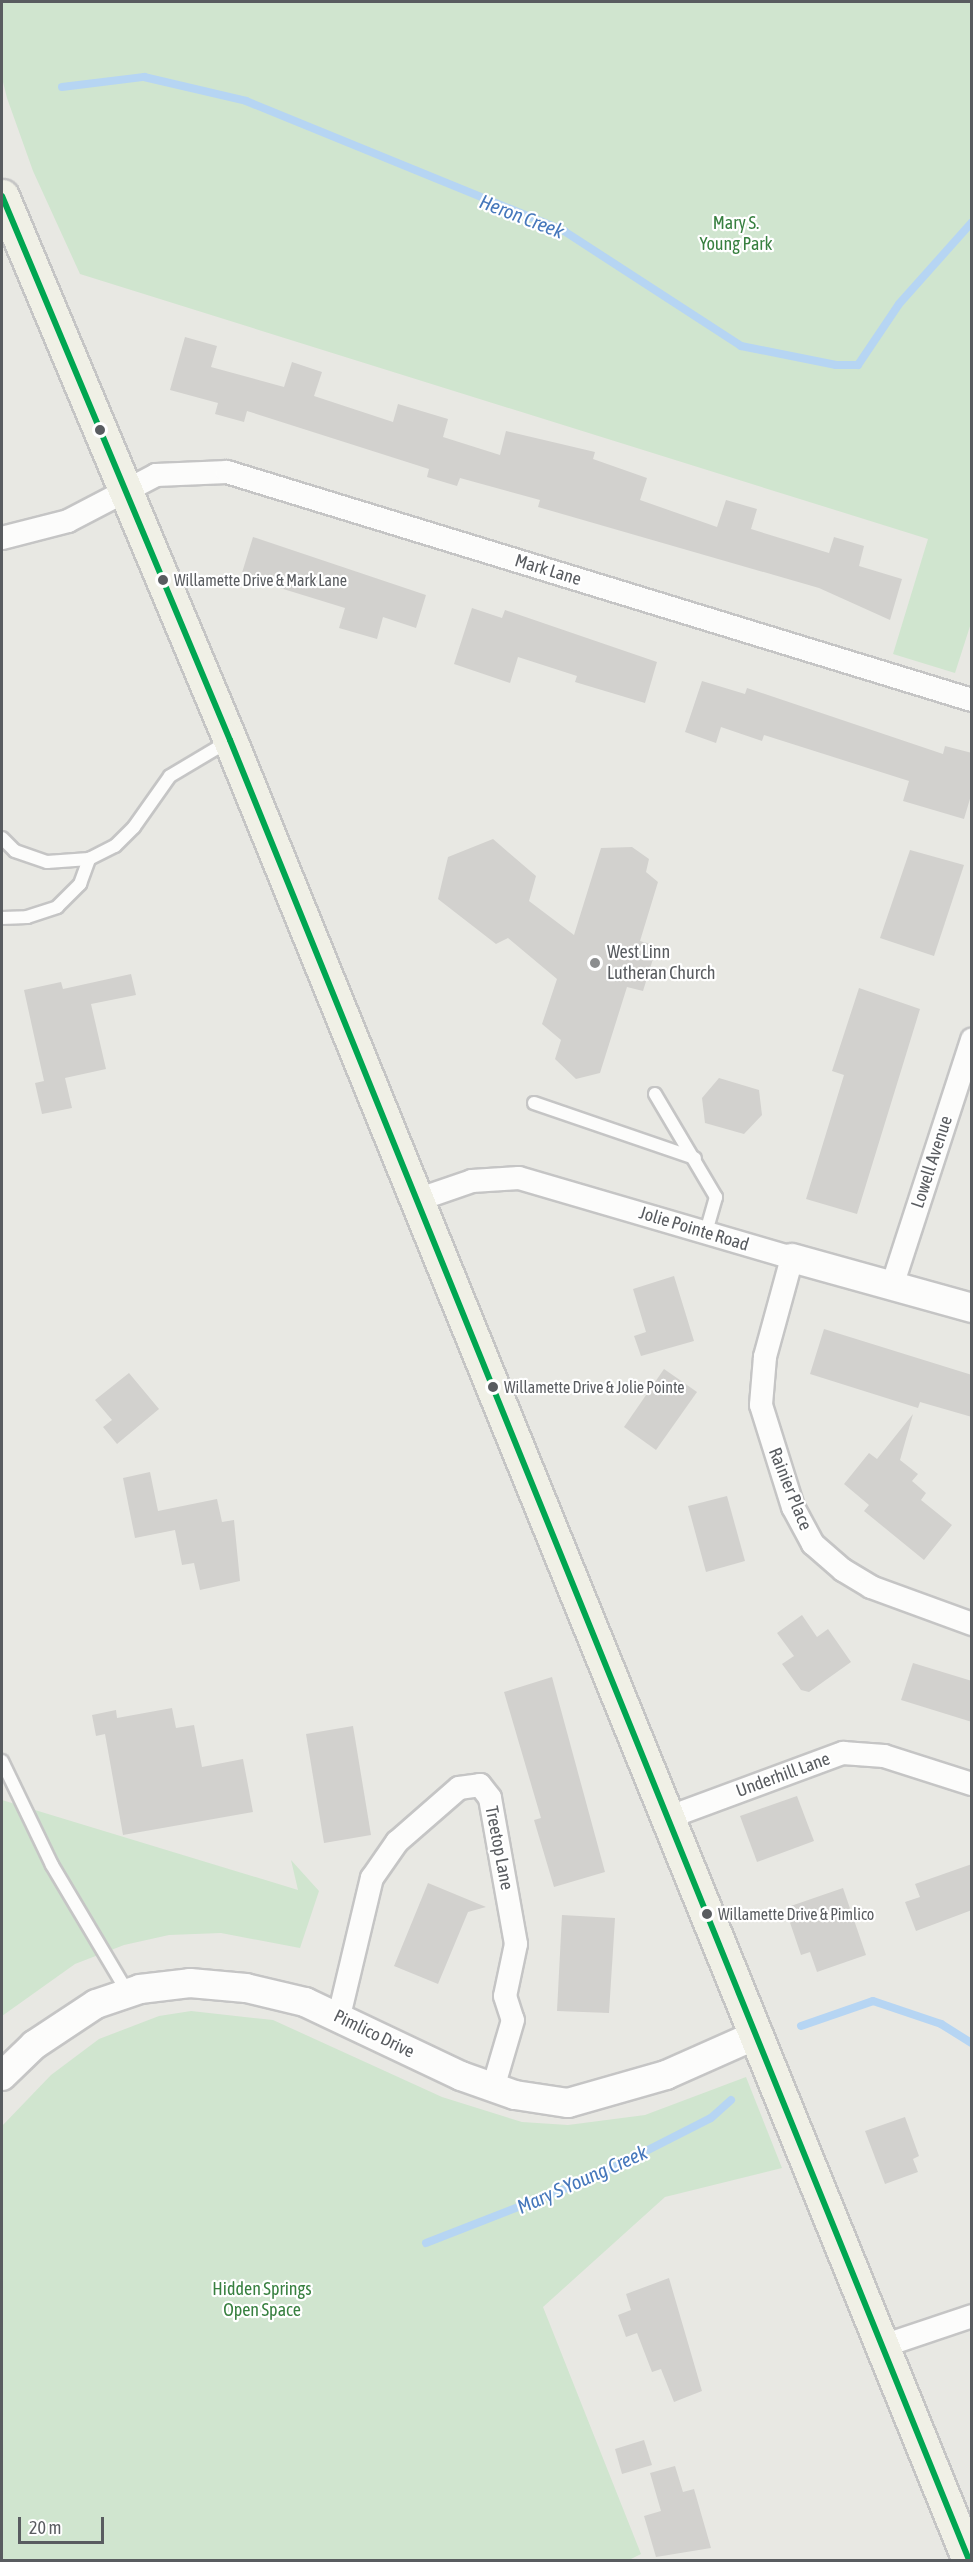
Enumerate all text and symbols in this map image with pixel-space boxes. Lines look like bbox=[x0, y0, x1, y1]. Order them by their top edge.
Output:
water label: Heron Creek bbox=[476, 189, 568, 243]
park label: Mary S. Young Park bbox=[699, 213, 773, 256]
unlabelled marker bbox=[94, 424, 106, 436]
street label: Mark Lane bbox=[512, 550, 584, 590]
place label: Willamette Drive & Mark Lane bbox=[174, 570, 347, 590]
marker: Willamette Drive & Mark Lane bbox=[157, 574, 169, 586]
place label: West Linn Lutheran Church bbox=[607, 942, 715, 984]
marker: West Linn Lutheran Church bbox=[588, 956, 602, 970]
street label: Lowell Avenue bbox=[907, 1113, 957, 1211]
street label: Jolie Pointe Road bbox=[636, 1202, 752, 1256]
place label: Willamette Drive & Jolie Pointe bbox=[504, 1377, 685, 1397]
marker: Willamette Drive & Jolie Pointe bbox=[487, 1381, 499, 1393]
street label: Rainier Place bbox=[764, 1445, 816, 1533]
street label: Underhill Lane bbox=[733, 1748, 833, 1802]
street label: Treetop Lane bbox=[480, 1804, 518, 1892]
place label: Willamette Drive & Pimlico bbox=[718, 1904, 874, 1924]
marker: Willamette Drive & Pimlico bbox=[701, 1908, 713, 1920]
street label: Pimlico Drive bbox=[330, 2005, 418, 2063]
water label: Mary S Young Creek bbox=[513, 2140, 651, 2218]
park label: Hidden Springs Open Space bbox=[212, 2279, 312, 2322]
scale bar bbox=[21, 2505, 106, 2543]
text: 20 m bbox=[29, 2517, 61, 2538]

